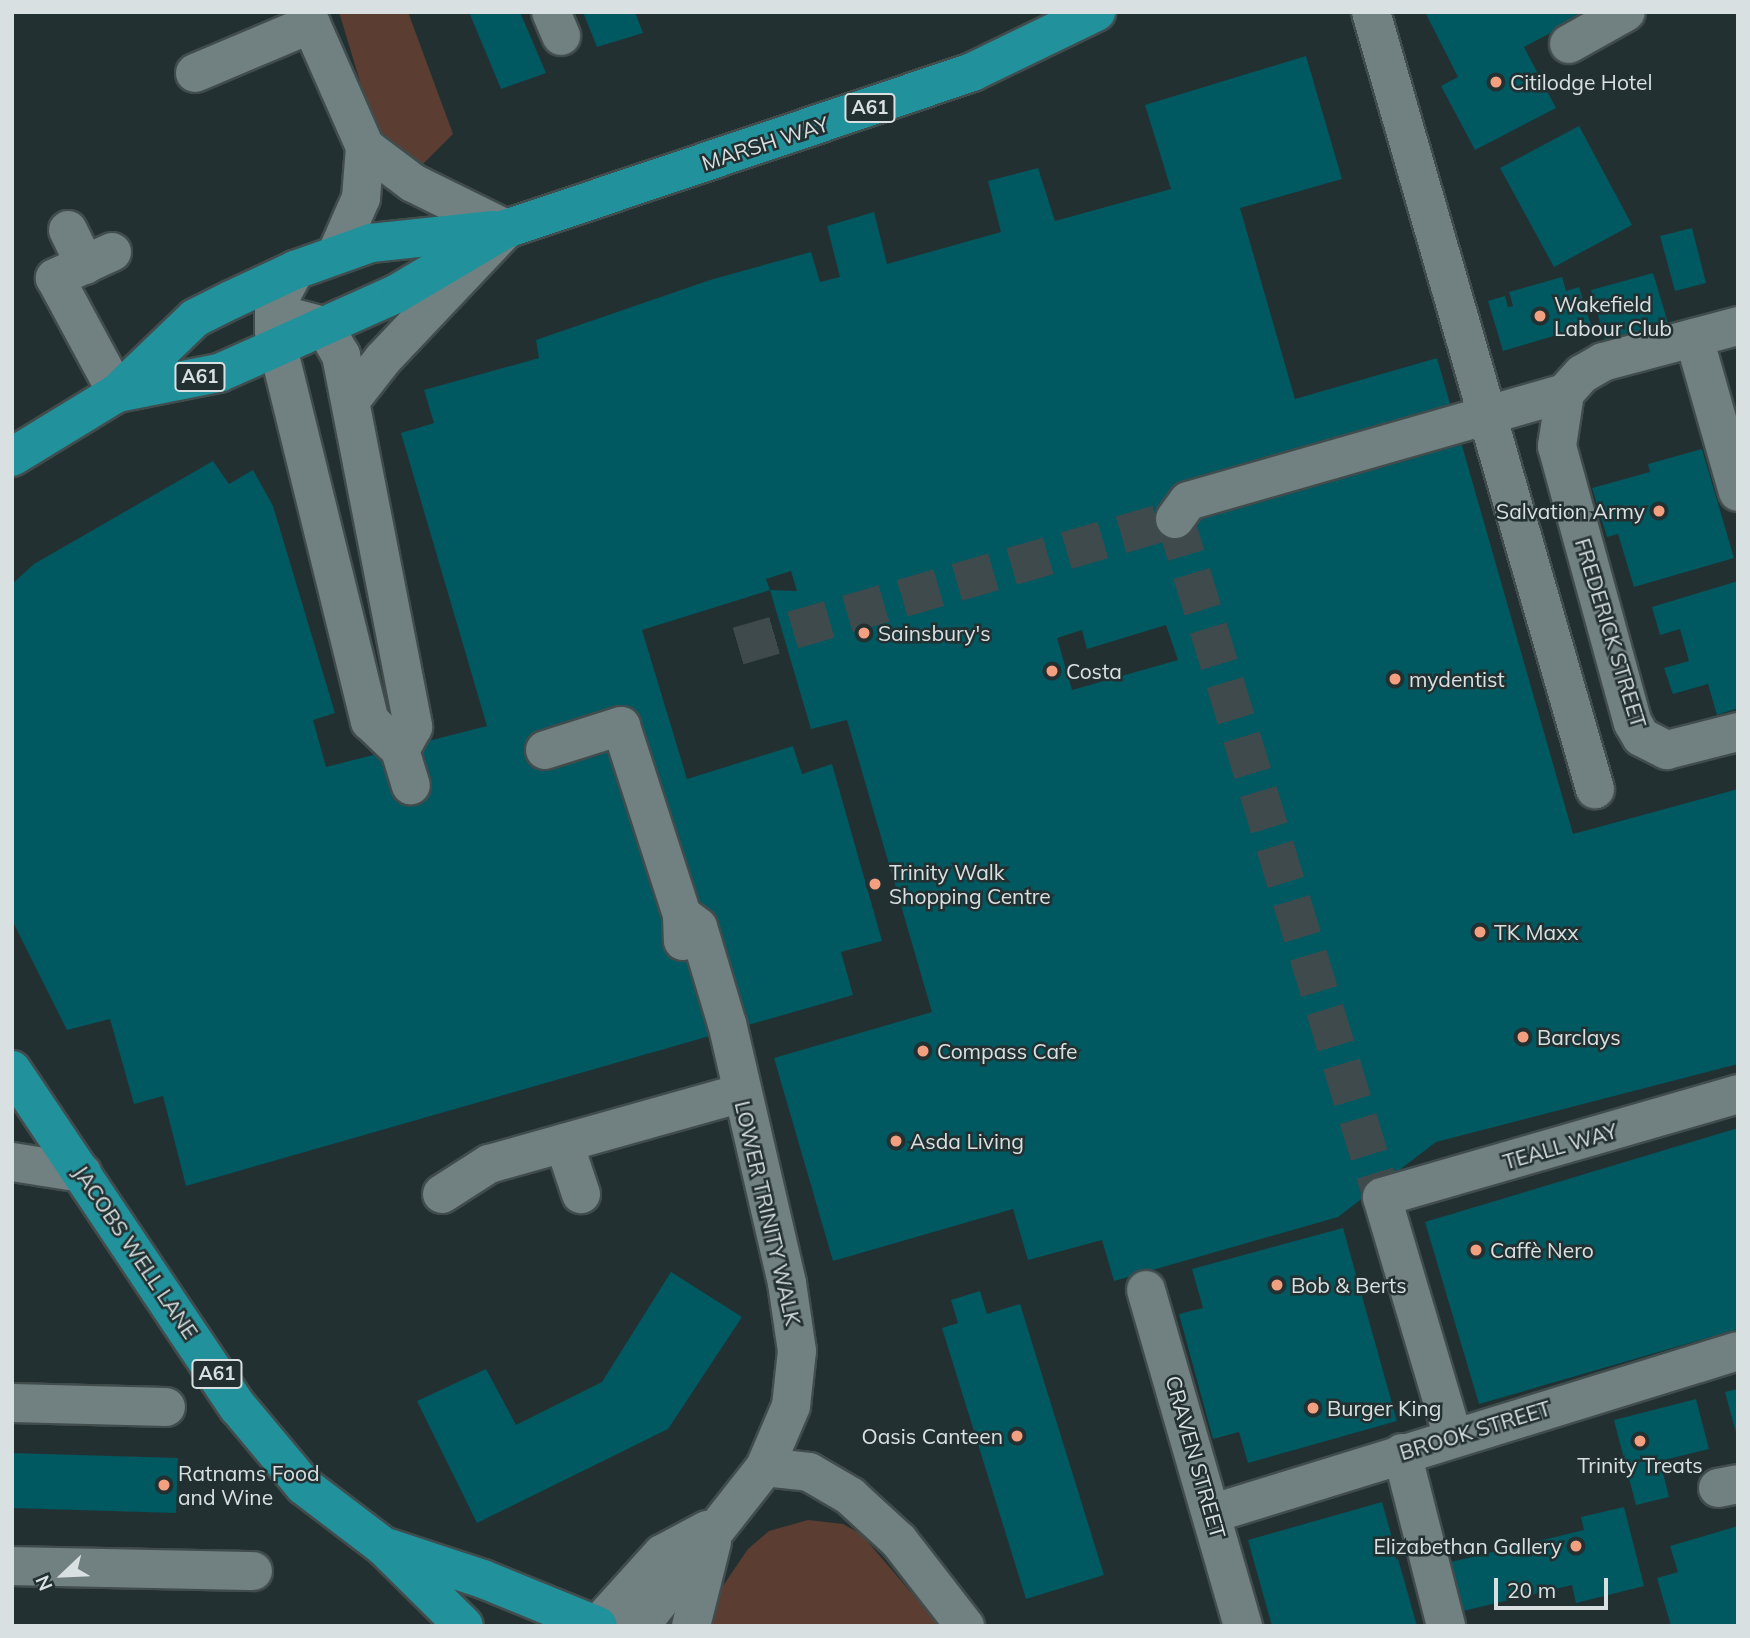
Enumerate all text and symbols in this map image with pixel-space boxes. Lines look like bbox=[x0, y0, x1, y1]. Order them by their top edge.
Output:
place label: Citilodge Hotel bbox=[1510, 69, 1653, 95]
marker: Citilodge Hotel bbox=[1488, 74, 1504, 90]
road number: A61 bbox=[844, 92, 896, 124]
street label: MARSH WAY bbox=[699, 111, 831, 175]
place label: Wakefield Labour Club bbox=[1554, 291, 1672, 341]
marker: Wakefield Labour Club bbox=[1532, 308, 1548, 324]
road number: A61 bbox=[174, 362, 226, 392]
place label: Salvation Army bbox=[1496, 498, 1645, 524]
marker: Salvation Army bbox=[1651, 503, 1667, 519]
street label: FREDERICK STREET bbox=[1570, 535, 1652, 731]
place label: Sainsbury's bbox=[878, 620, 991, 646]
marker: Sainsbury's bbox=[856, 625, 872, 641]
place label: Costa bbox=[1066, 658, 1122, 684]
marker: Costa bbox=[1044, 663, 1060, 679]
place label: mydentist bbox=[1409, 666, 1505, 692]
marker: mydentist bbox=[1387, 671, 1403, 687]
place label: Trinity Walk Shopping Centre bbox=[889, 859, 1051, 909]
marker: Trinity Walk Shopping Centre bbox=[867, 876, 883, 892]
place label: TK Maxx bbox=[1494, 919, 1579, 945]
marker: TK Maxx bbox=[1472, 924, 1488, 940]
place label: Barclays bbox=[1537, 1024, 1621, 1050]
marker: Barclays bbox=[1515, 1029, 1531, 1045]
place label: Compass Cafe bbox=[937, 1038, 1077, 1064]
marker: Compass Cafe bbox=[915, 1043, 931, 1059]
street label: LOWER TRINITY WALK bbox=[730, 1098, 806, 1328]
street label: TEALL WAY bbox=[1500, 1118, 1620, 1174]
place label: Asda Living bbox=[910, 1128, 1024, 1154]
marker: Asda Living bbox=[888, 1133, 904, 1149]
street label: JACOBS WELL LANE bbox=[69, 1161, 203, 1343]
place label: Caffè Nero bbox=[1490, 1237, 1594, 1263]
marker: Caffè Nero bbox=[1468, 1242, 1484, 1258]
place label: Bob & Berts bbox=[1291, 1272, 1407, 1298]
marker: Bob & Berts bbox=[1269, 1277, 1285, 1293]
road number: A61 bbox=[191, 1358, 243, 1390]
street label: CRAVEN STREET bbox=[1161, 1373, 1231, 1541]
place label: Burger King bbox=[1327, 1395, 1441, 1421]
street label: BROOK STREET bbox=[1396, 1395, 1554, 1465]
marker: Burger King bbox=[1305, 1400, 1321, 1416]
place label: Oasis Canteen bbox=[862, 1423, 1003, 1449]
marker: Oasis Canteen bbox=[1009, 1428, 1025, 1444]
marker: Trinity Treats bbox=[1632, 1433, 1648, 1449]
place label: Trinity Treats bbox=[1577, 1452, 1703, 1478]
place label: Ratnams Food and Wine bbox=[178, 1460, 320, 1510]
marker: Ratnams Food and Wine bbox=[156, 1477, 172, 1493]
place label: Elizabethan Gallery bbox=[1373, 1533, 1562, 1559]
marker: Elizabethan Gallery bbox=[1568, 1538, 1584, 1554]
north arrow bbox=[28, 1540, 98, 1610]
scale bar bbox=[1498, 1564, 1612, 1608]
text: N bbox=[30, 1572, 58, 1595]
text: 20 m bbox=[1507, 1577, 1556, 1603]

